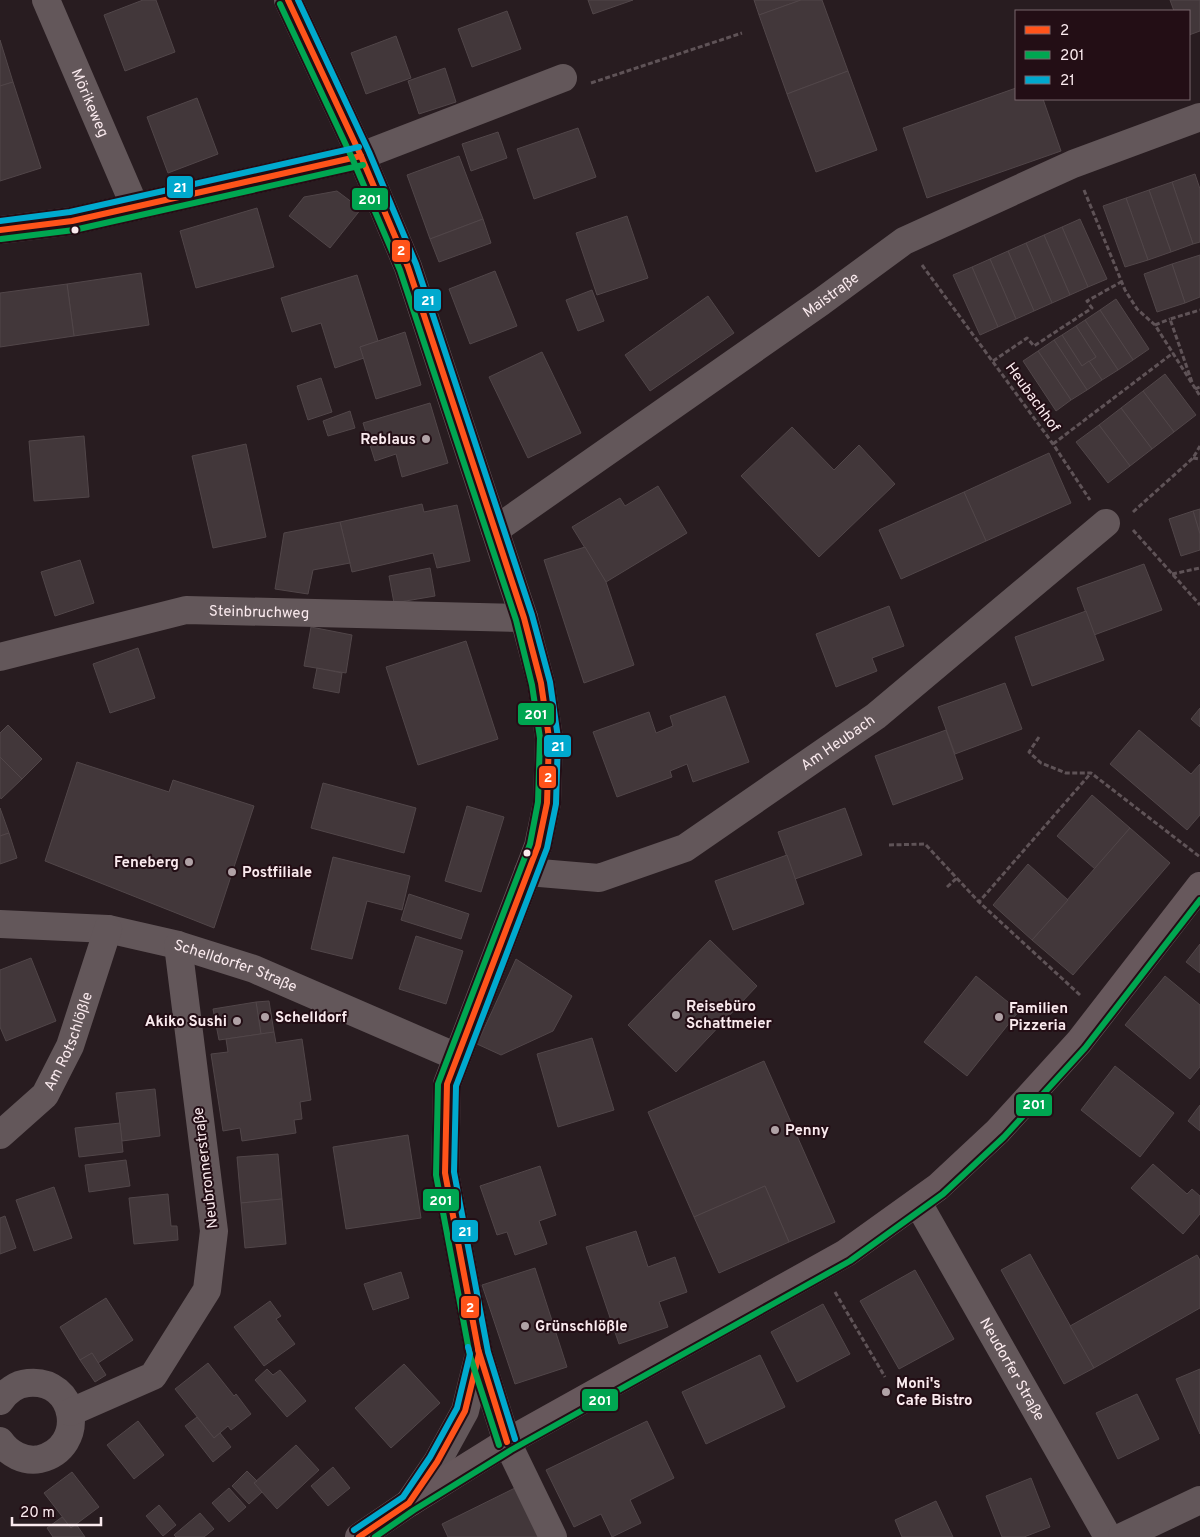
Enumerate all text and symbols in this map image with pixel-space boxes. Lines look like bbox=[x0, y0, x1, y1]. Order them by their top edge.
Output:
legend bbox=[1015, 10, 1190, 100]
text: 2 bbox=[1060, 22, 1069, 41]
text: 201 bbox=[1060, 47, 1084, 66]
street label: Mörikeweg bbox=[66, 66, 112, 141]
text: 21 bbox=[1060, 72, 1075, 91]
line badge: 21 bbox=[166, 175, 194, 199]
text: 21 bbox=[173, 180, 187, 197]
line badge: 201 bbox=[351, 187, 389, 211]
text: 201 bbox=[358, 192, 382, 209]
unlabelled marker bbox=[70, 225, 80, 235]
line badge: 2 bbox=[391, 239, 411, 263]
text: 2 bbox=[397, 243, 405, 260]
street label: Maistraße bbox=[800, 269, 864, 323]
line badge: 21 bbox=[413, 288, 442, 312]
text: 21 bbox=[421, 293, 435, 310]
street label: Heubachhof bbox=[1000, 359, 1063, 436]
place label: Reblaus bbox=[360, 431, 416, 450]
marker: Reblaus bbox=[420, 433, 432, 445]
street label: Steinbruchweg bbox=[209, 603, 309, 624]
line badge: 201 bbox=[517, 702, 555, 726]
text: 201 bbox=[524, 707, 548, 724]
street label: Am Heubach bbox=[798, 711, 879, 776]
line badge: 21 bbox=[543, 734, 572, 758]
text: 21 bbox=[551, 739, 565, 756]
line badge: 2 bbox=[538, 765, 557, 789]
text: 2 bbox=[544, 770, 552, 787]
unlabelled marker bbox=[522, 848, 532, 858]
place label: Feneberg bbox=[114, 854, 179, 873]
marker: Feneberg bbox=[183, 856, 195, 868]
place label: Postfiliale bbox=[242, 864, 312, 883]
marker: Postfiliale bbox=[226, 866, 238, 878]
street label: Schelldorfer Straße bbox=[171, 936, 300, 997]
street label: Am Rotschlößle bbox=[41, 990, 98, 1095]
place label: Reisebüro Schattmeier bbox=[686, 998, 773, 1034]
place label: Familien Pizzeria bbox=[1009, 1000, 1068, 1036]
place label: Schelldorf bbox=[275, 1009, 347, 1028]
marker: Reisebüro Schattmeier bbox=[670, 1009, 682, 1021]
marker: Schelldorf bbox=[259, 1011, 271, 1023]
marker: Familien Pizzeria bbox=[993, 1011, 1005, 1023]
place label: Akiko Sushi bbox=[145, 1013, 227, 1032]
marker: Akiko Sushi bbox=[231, 1015, 243, 1027]
line badge: 201 bbox=[1015, 1093, 1053, 1117]
text: 201 bbox=[1022, 1097, 1046, 1114]
street label: Neubronnerstraße bbox=[190, 1106, 223, 1230]
place label: Penny bbox=[785, 1122, 830, 1141]
marker: Penny bbox=[769, 1124, 781, 1136]
line badge: 201 bbox=[422, 1188, 460, 1212]
text: 201 bbox=[429, 1193, 453, 1210]
line badge: 21 bbox=[451, 1219, 479, 1243]
text: 21 bbox=[458, 1224, 472, 1241]
line badge: 2 bbox=[460, 1295, 480, 1319]
text: 2 bbox=[466, 1300, 474, 1317]
street label: Neudorfer Straße bbox=[974, 1315, 1048, 1425]
place label: Grünschlößle bbox=[535, 1318, 628, 1337]
marker: Grünschlößle bbox=[519, 1320, 531, 1332]
place label: Moni's Cafe Bistro bbox=[896, 1375, 973, 1411]
marker: Moni's Cafe Bistro bbox=[880, 1386, 892, 1398]
line badge: 201 bbox=[581, 1388, 619, 1412]
text: 201 bbox=[588, 1393, 612, 1410]
scale bar bbox=[12, 1494, 101, 1526]
text: 20 m bbox=[20, 1504, 55, 1523]

